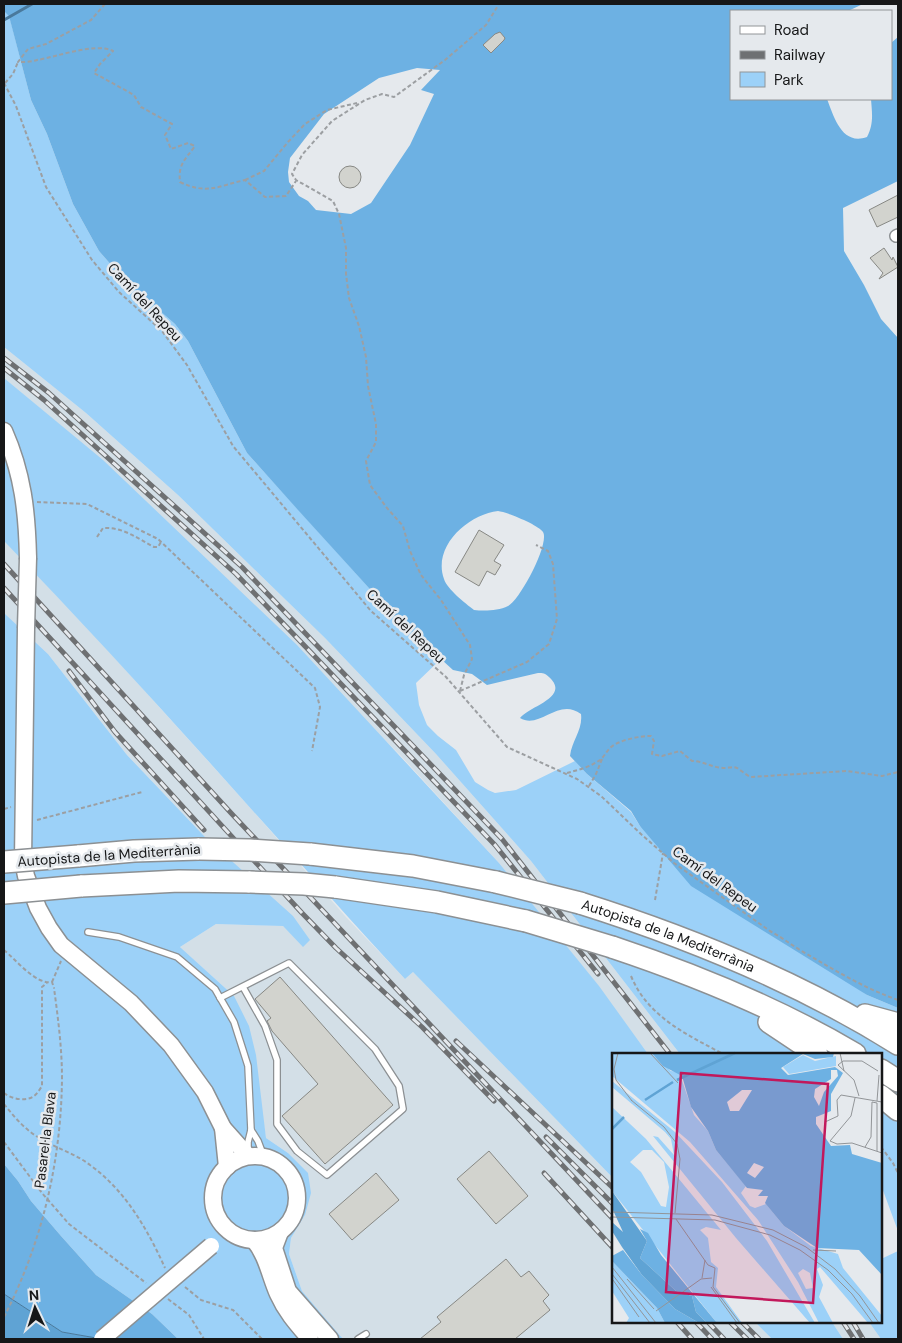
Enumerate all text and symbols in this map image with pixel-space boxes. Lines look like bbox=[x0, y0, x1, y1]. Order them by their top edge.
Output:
legend bbox=[730, 10, 892, 100]
text: Road bbox=[774, 20, 809, 40]
text: Railway bbox=[774, 45, 826, 65]
text: Park bbox=[774, 70, 804, 90]
street label: Camí del Repeu bbox=[104, 259, 186, 345]
street label: Camí del Repeu bbox=[363, 585, 449, 667]
street label: Autopista de la Mediterrània bbox=[17, 840, 201, 870]
street label: Camí del Repeu bbox=[669, 842, 761, 916]
street label: Autopista de la Mediterrània bbox=[579, 895, 758, 976]
inset map bbox=[612, 1053, 882, 1323]
street label: Pasarel·la Blava bbox=[30, 1091, 60, 1189]
north arrow bbox=[10, 1283, 60, 1333]
text: N bbox=[28, 1286, 40, 1304]

